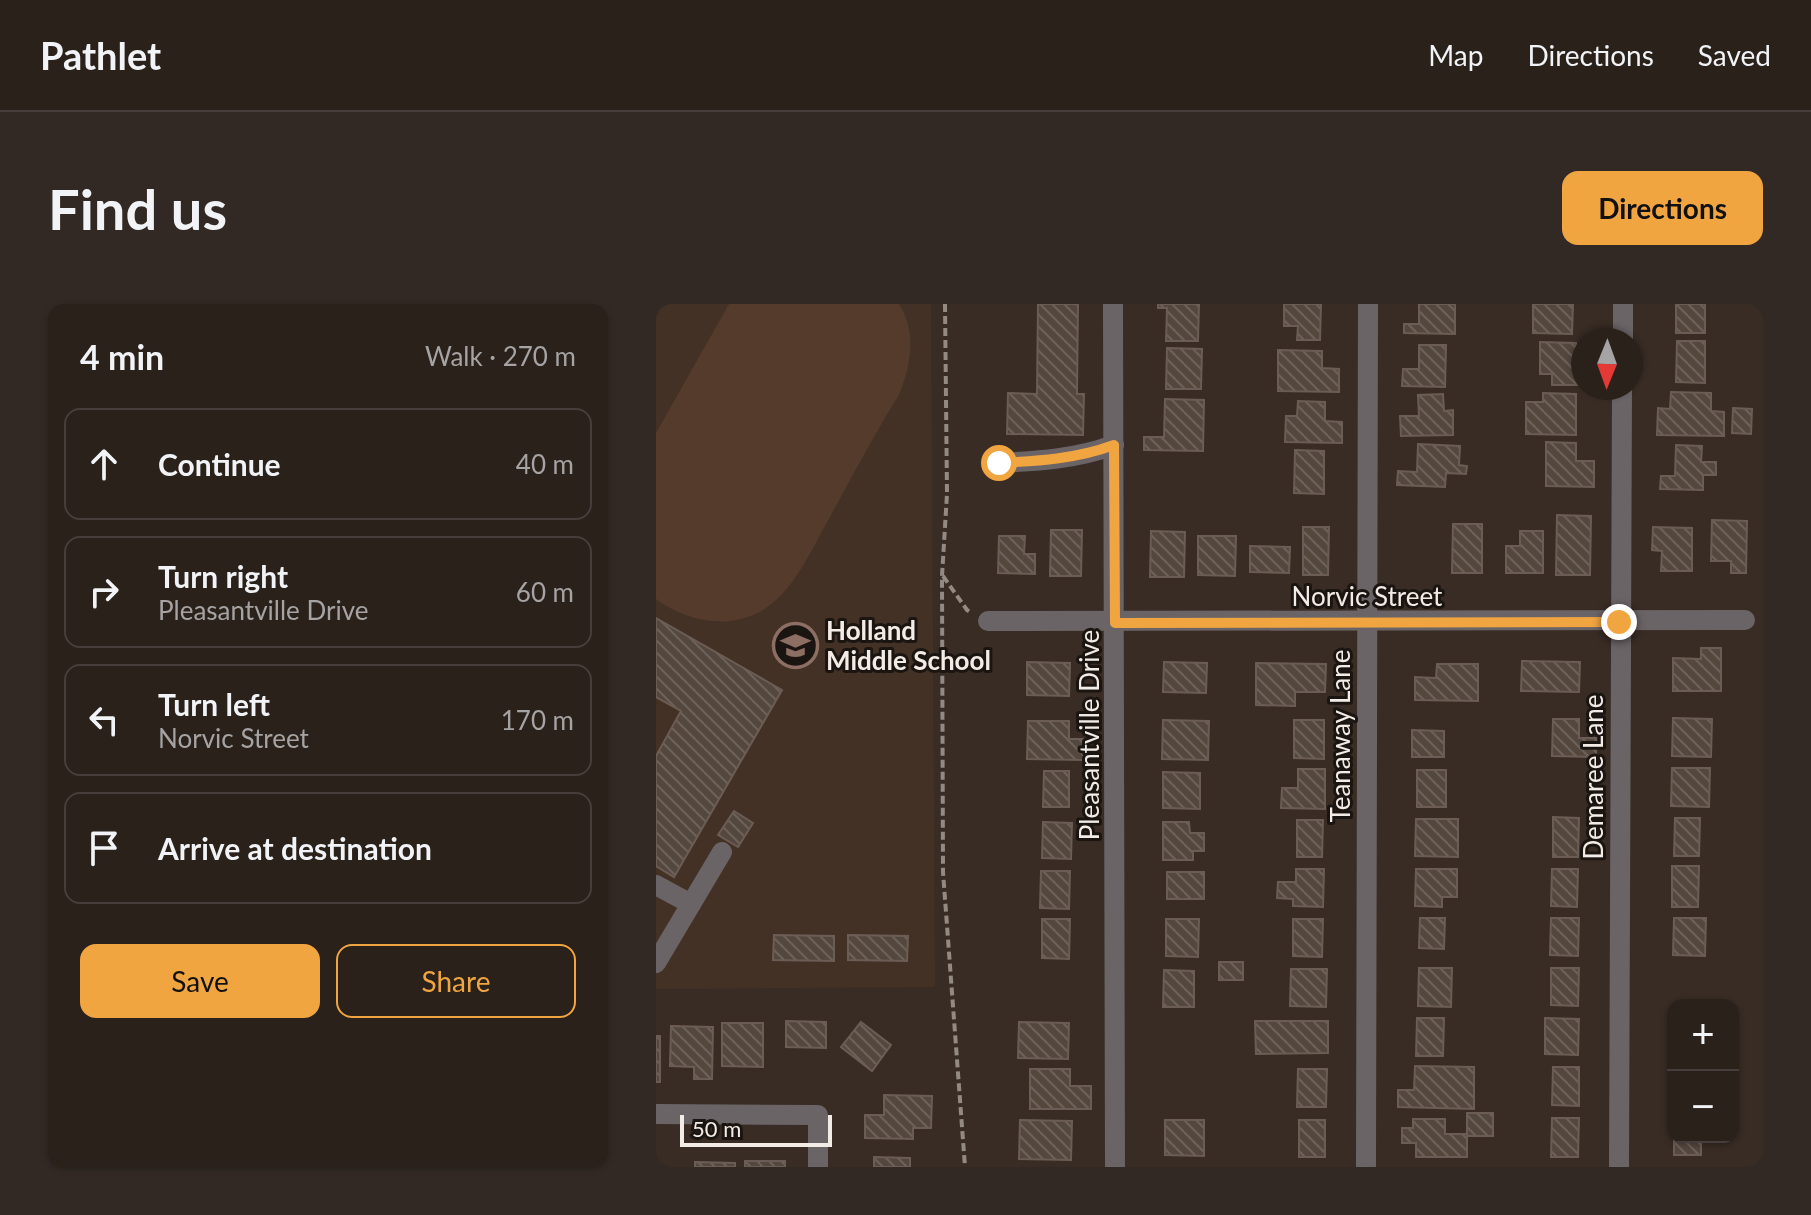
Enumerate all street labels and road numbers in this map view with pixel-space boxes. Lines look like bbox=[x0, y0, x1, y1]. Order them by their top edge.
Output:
street label: Norvic Street bbox=[1292, 580, 1443, 612]
street label: Pleasantville Drive bbox=[1073, 630, 1105, 840]
street label: Teanaway Lane bbox=[1324, 650, 1356, 823]
street label: Demaree Lane bbox=[1577, 694, 1609, 860]

